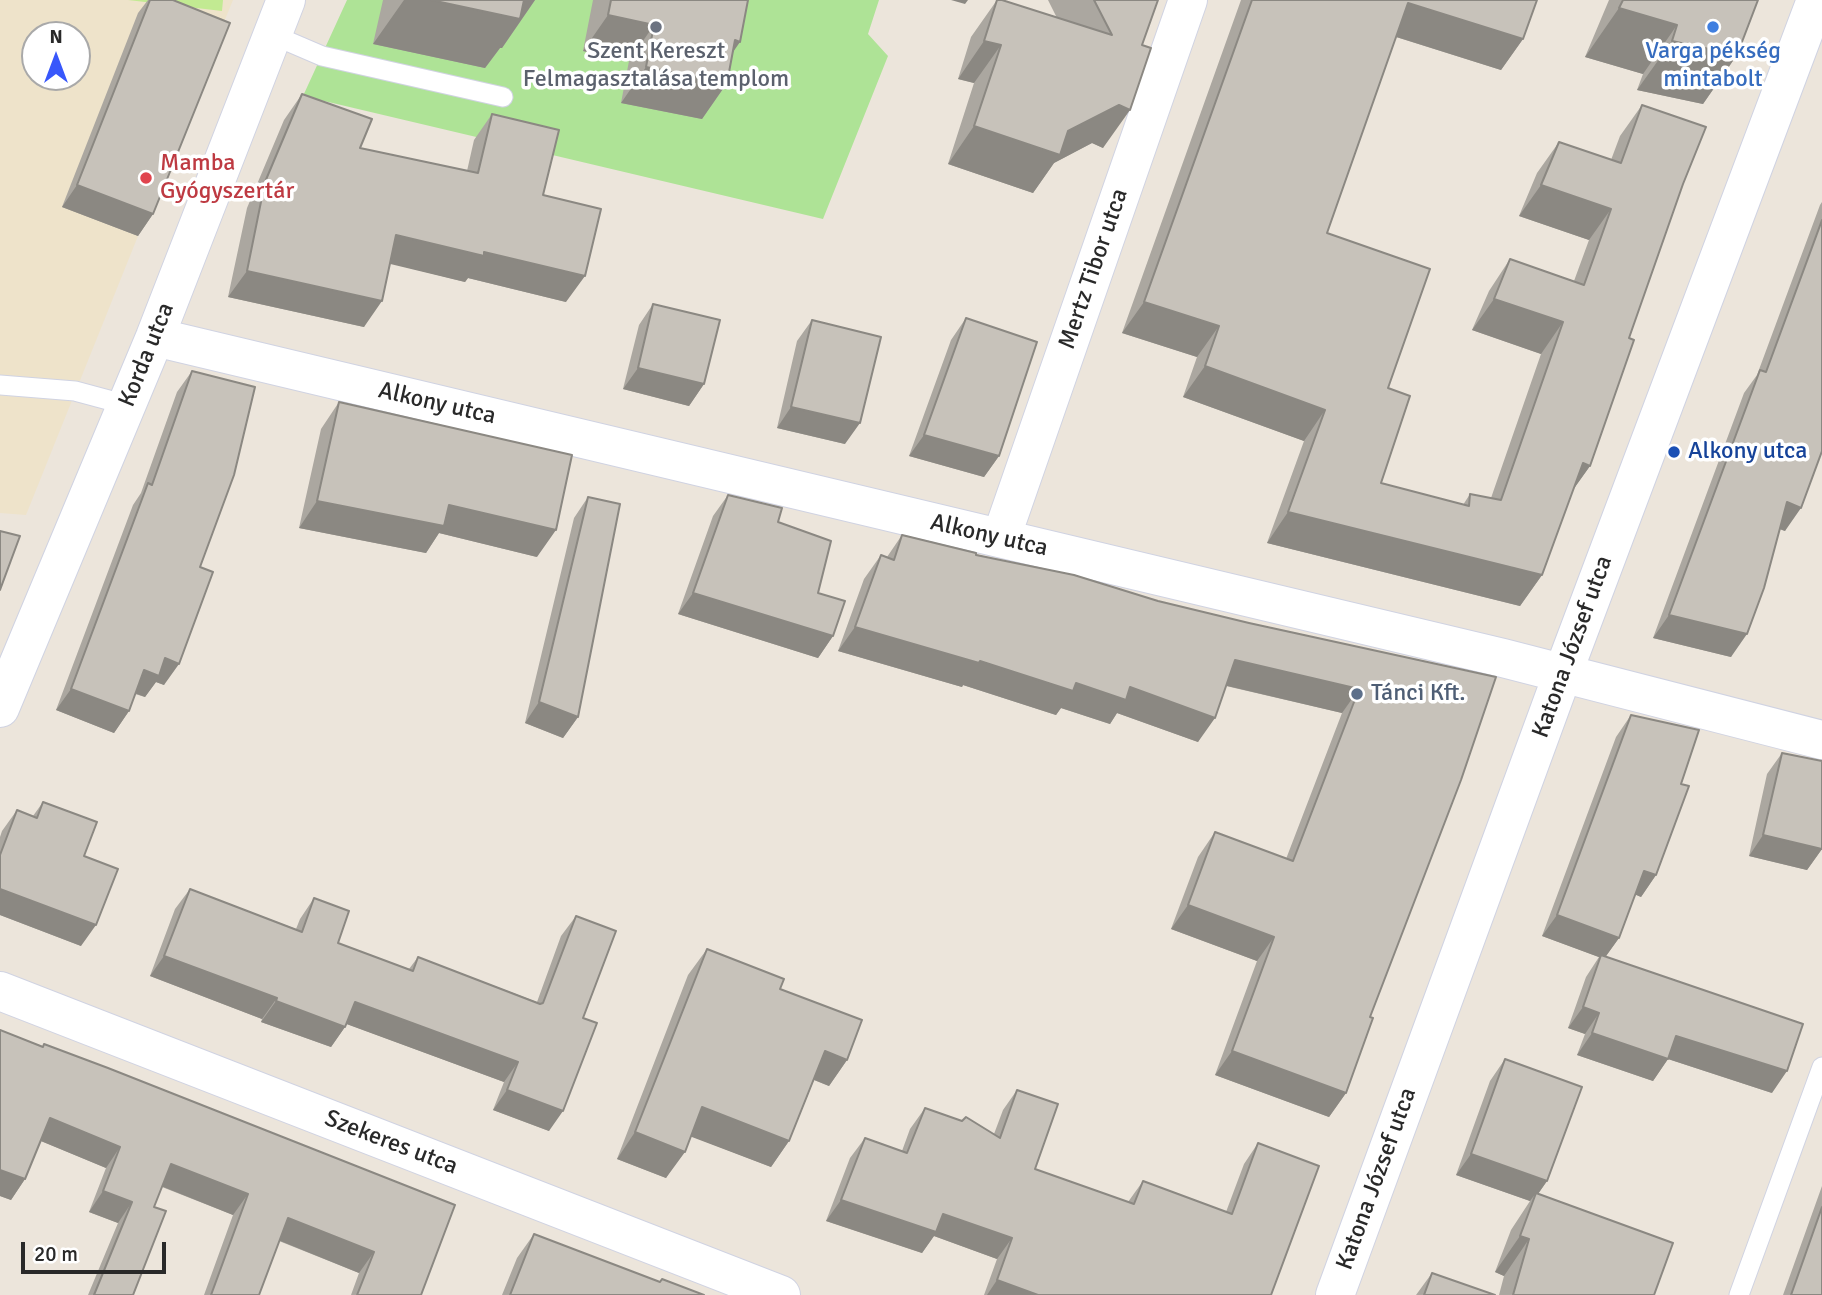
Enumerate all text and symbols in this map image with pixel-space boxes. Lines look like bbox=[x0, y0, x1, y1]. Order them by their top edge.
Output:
marker: Szent Kereszt Felmagasztalása templom bbox=[648, 19, 664, 35]
marker: Varga pékség mintabolt bbox=[1705, 19, 1721, 35]
north arrow bbox=[21, 21, 91, 91]
text: N bbox=[49, 25, 63, 49]
place label: Szent Kereszt Felmagasztalása templom bbox=[523, 38, 789, 94]
place label: Varga pékség mintabolt bbox=[1645, 38, 1781, 94]
place label: Mamba Gyógyszertár bbox=[160, 150, 294, 206]
marker: Mamba Gyógyszertár bbox=[138, 170, 154, 186]
street label: Mertz Tibor utca bbox=[1053, 185, 1135, 353]
street label: Korda utca bbox=[113, 299, 181, 411]
street label: Alkony utca bbox=[376, 377, 498, 431]
place label: Alkony utca bbox=[1688, 438, 1808, 466]
marker: Alkony utca bbox=[1666, 444, 1682, 460]
street label: Alkony utca bbox=[928, 509, 1050, 563]
street label: Katona József utca bbox=[1527, 552, 1619, 742]
place label: Tánci Kft. bbox=[1371, 680, 1466, 708]
marker: Tánci Kft. bbox=[1349, 686, 1365, 702]
street label: Katona József utca bbox=[1331, 1084, 1423, 1274]
street label: Szekeres utca bbox=[320, 1104, 462, 1182]
scale bar bbox=[24, 1228, 170, 1272]
text: 20 m bbox=[34, 1241, 78, 1267]

